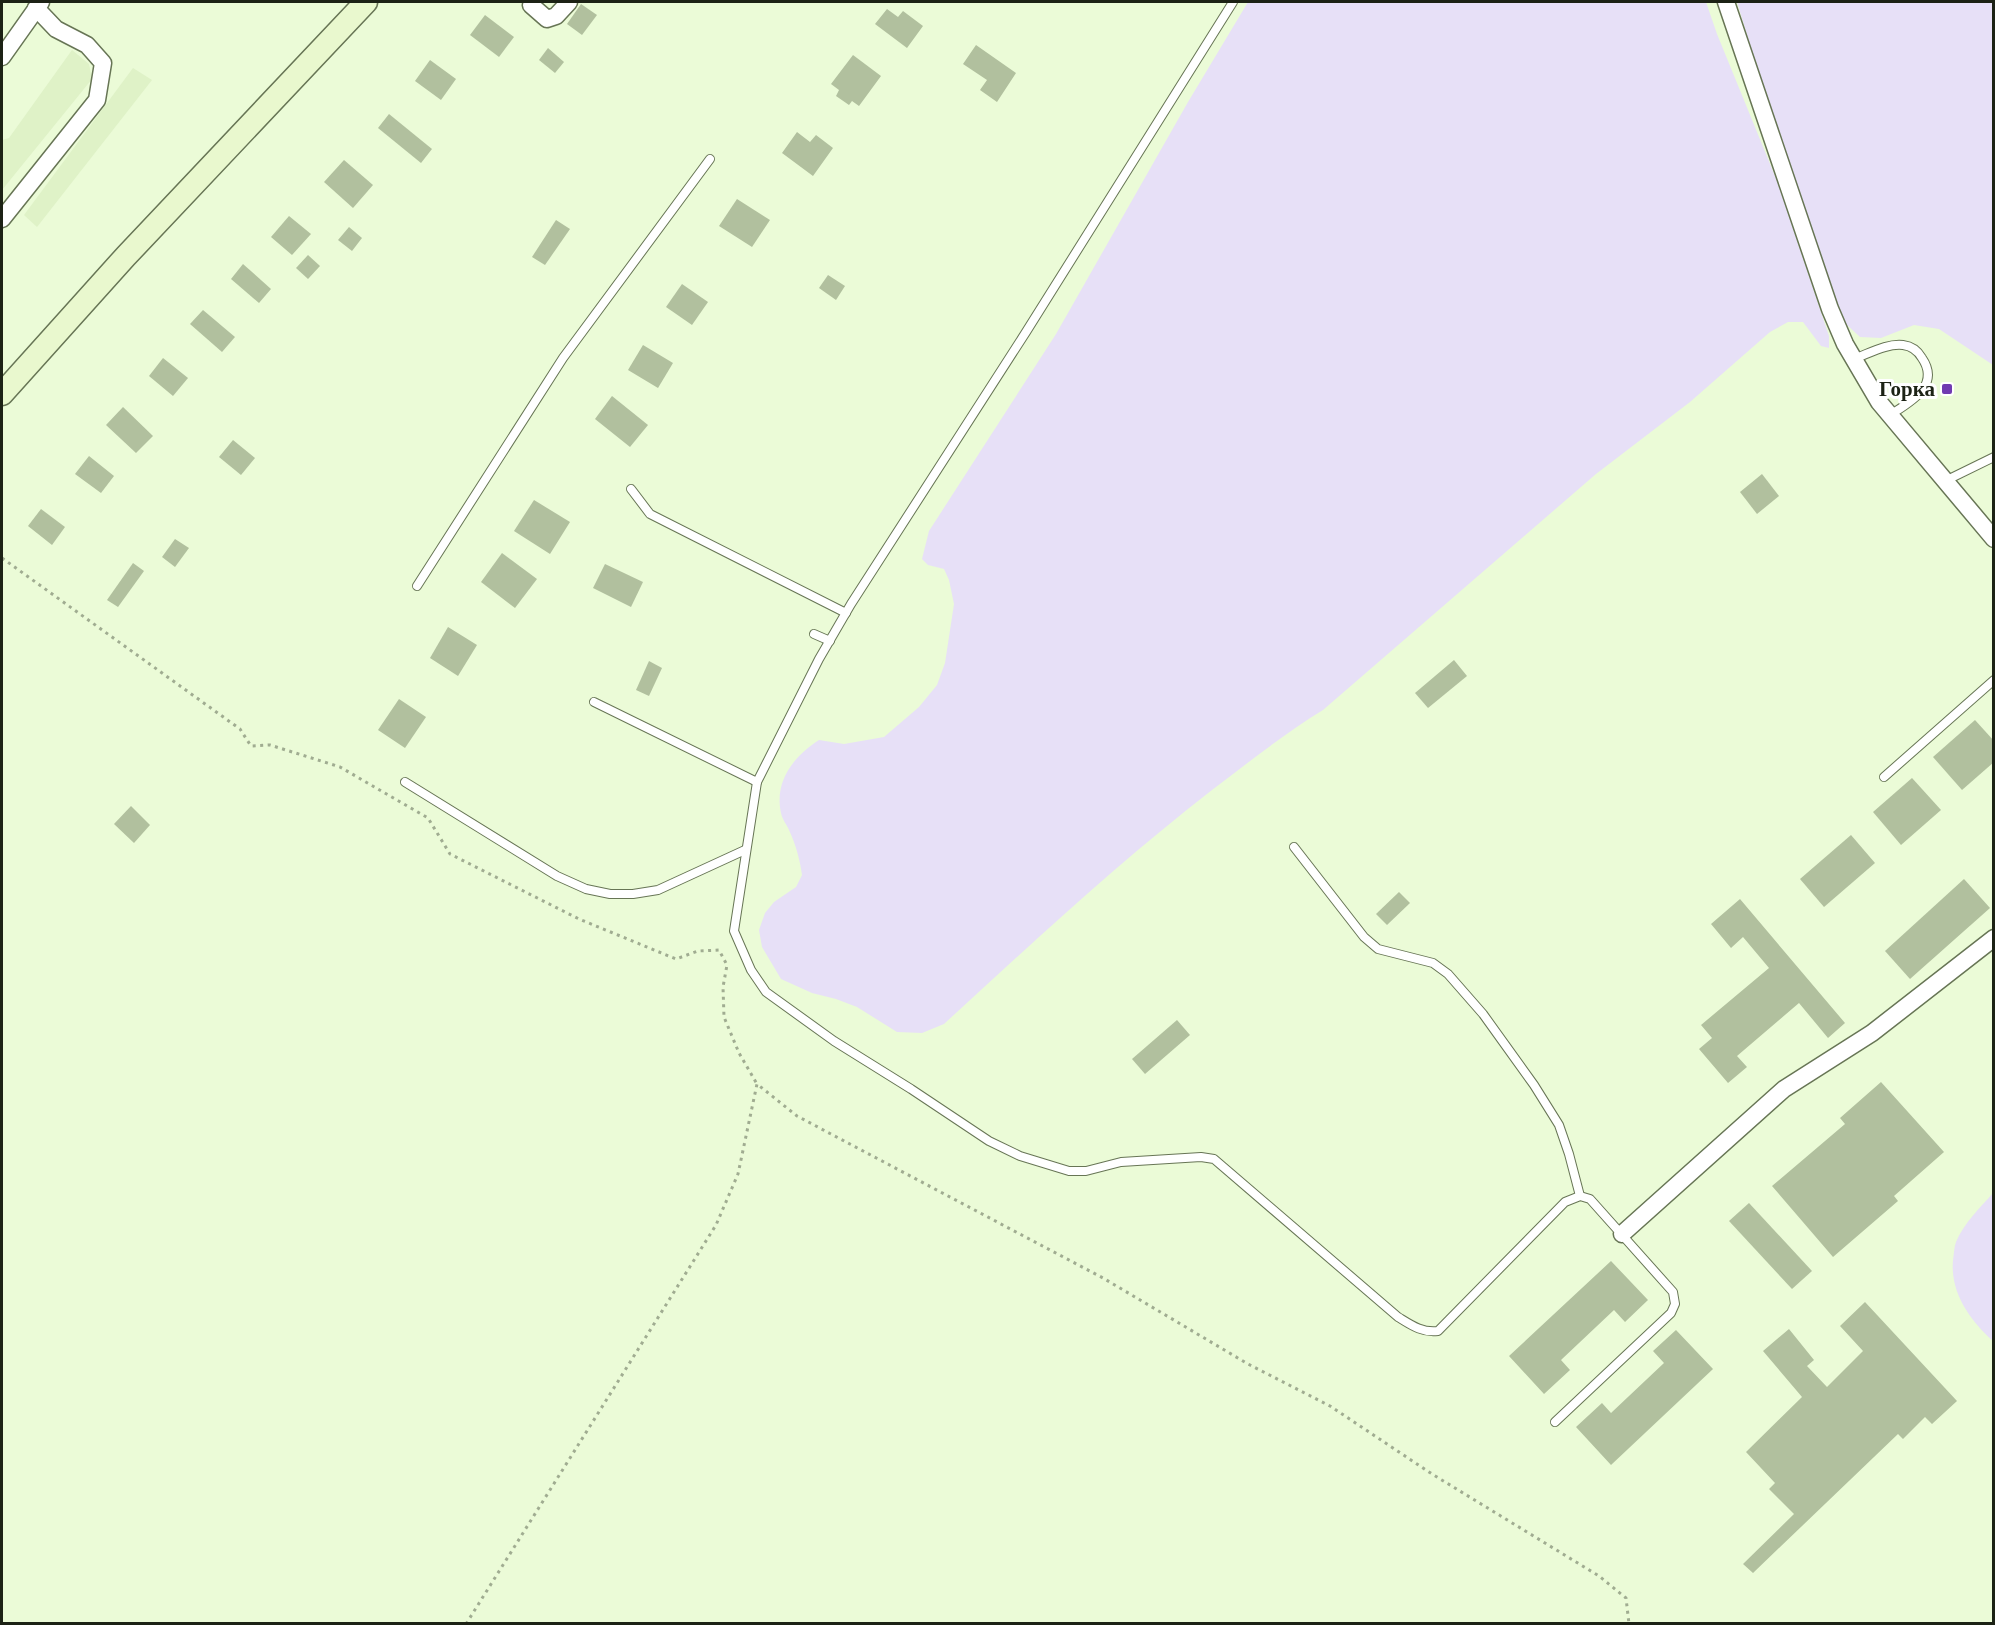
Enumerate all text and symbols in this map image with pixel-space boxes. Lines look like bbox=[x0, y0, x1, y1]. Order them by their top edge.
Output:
place label: Горка bbox=[1879, 377, 1935, 401]
marker: Горка bbox=[1940, 382, 1954, 396]

